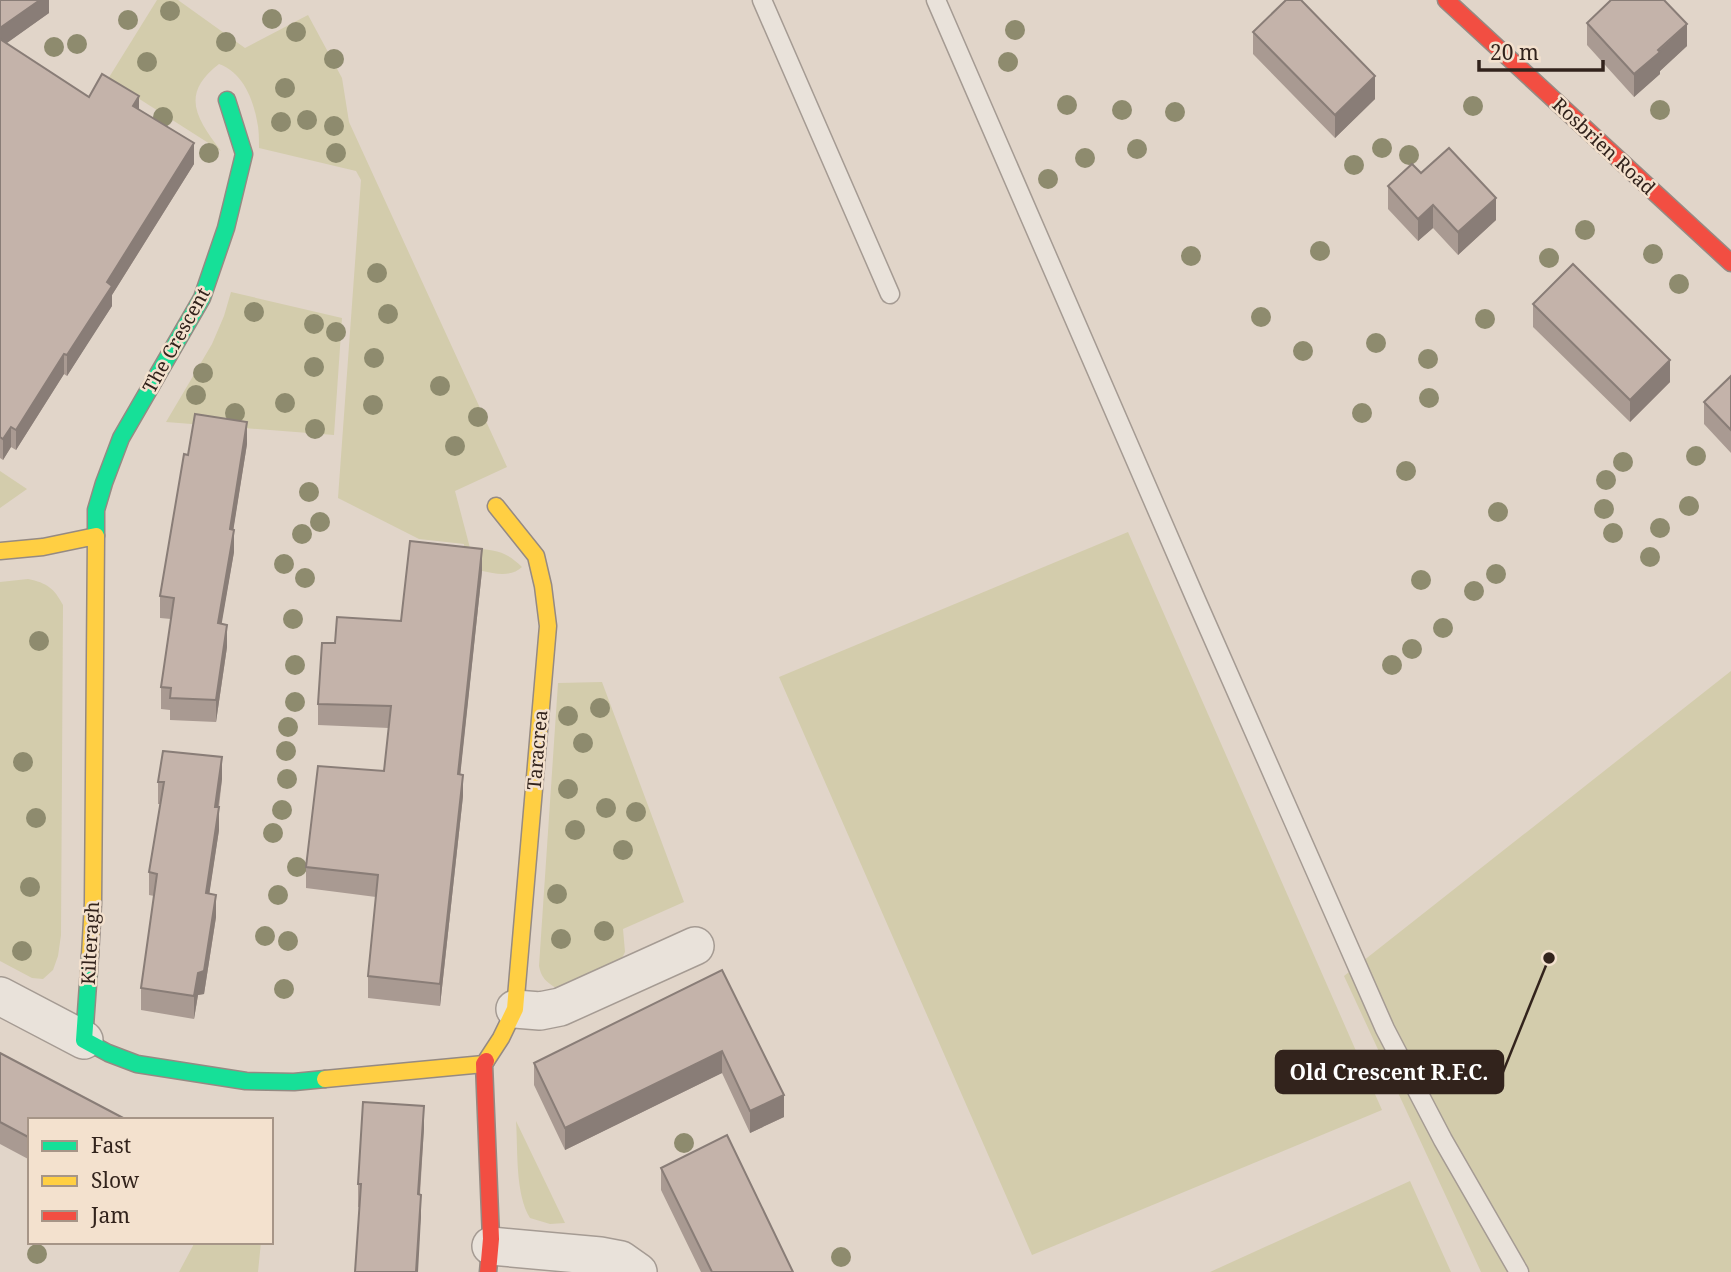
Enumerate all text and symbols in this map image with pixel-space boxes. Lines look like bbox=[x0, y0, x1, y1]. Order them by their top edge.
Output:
scale bar bbox=[1479, 28, 1603, 72]
text: 20 m bbox=[1490, 38, 1539, 66]
street label: Rosbrien Road bbox=[1547, 92, 1661, 201]
street label: The Crescent bbox=[136, 282, 216, 397]
street label: Taracrea bbox=[521, 709, 553, 791]
street label: Kilteragh bbox=[75, 901, 105, 985]
callout: Old Crescent R.F.C. bbox=[1276, 1051, 1503, 1093]
text: Old Crescent R.F.C. bbox=[1290, 1058, 1488, 1086]
legend bbox=[28, 1118, 273, 1244]
text: Fast bbox=[91, 1131, 131, 1159]
text: Slow bbox=[91, 1166, 140, 1194]
text: Jam bbox=[90, 1201, 130, 1229]

